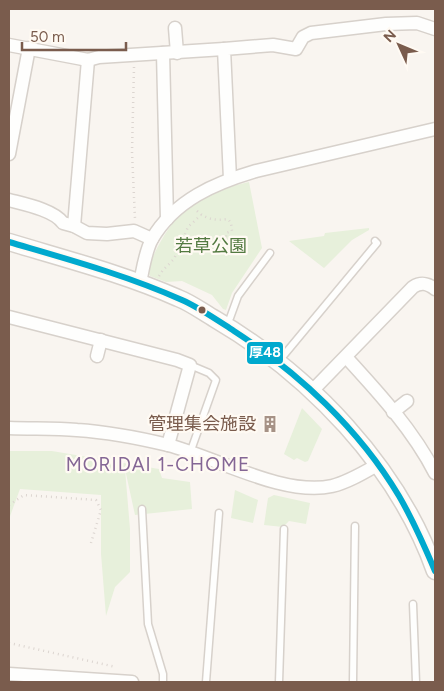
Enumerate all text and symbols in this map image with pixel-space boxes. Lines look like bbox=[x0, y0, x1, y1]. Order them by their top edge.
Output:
scale bar bbox=[22, 20, 126, 52]
north arrow bbox=[374, 20, 424, 70]
text: N bbox=[380, 27, 400, 46]
text: 50 m bbox=[30, 28, 65, 46]
park label: 若草公園 bbox=[175, 235, 247, 257]
unlabelled marker bbox=[197, 305, 207, 315]
line badge: 厚48 bbox=[246, 341, 284, 365]
text: 厚48 bbox=[249, 344, 281, 361]
place label: 管理集会施設 bbox=[148, 413, 256, 435]
building icon: 管理集会施設 bbox=[260, 414, 280, 434]
district label: MORIDAI 1-CHOME bbox=[66, 453, 250, 476]

